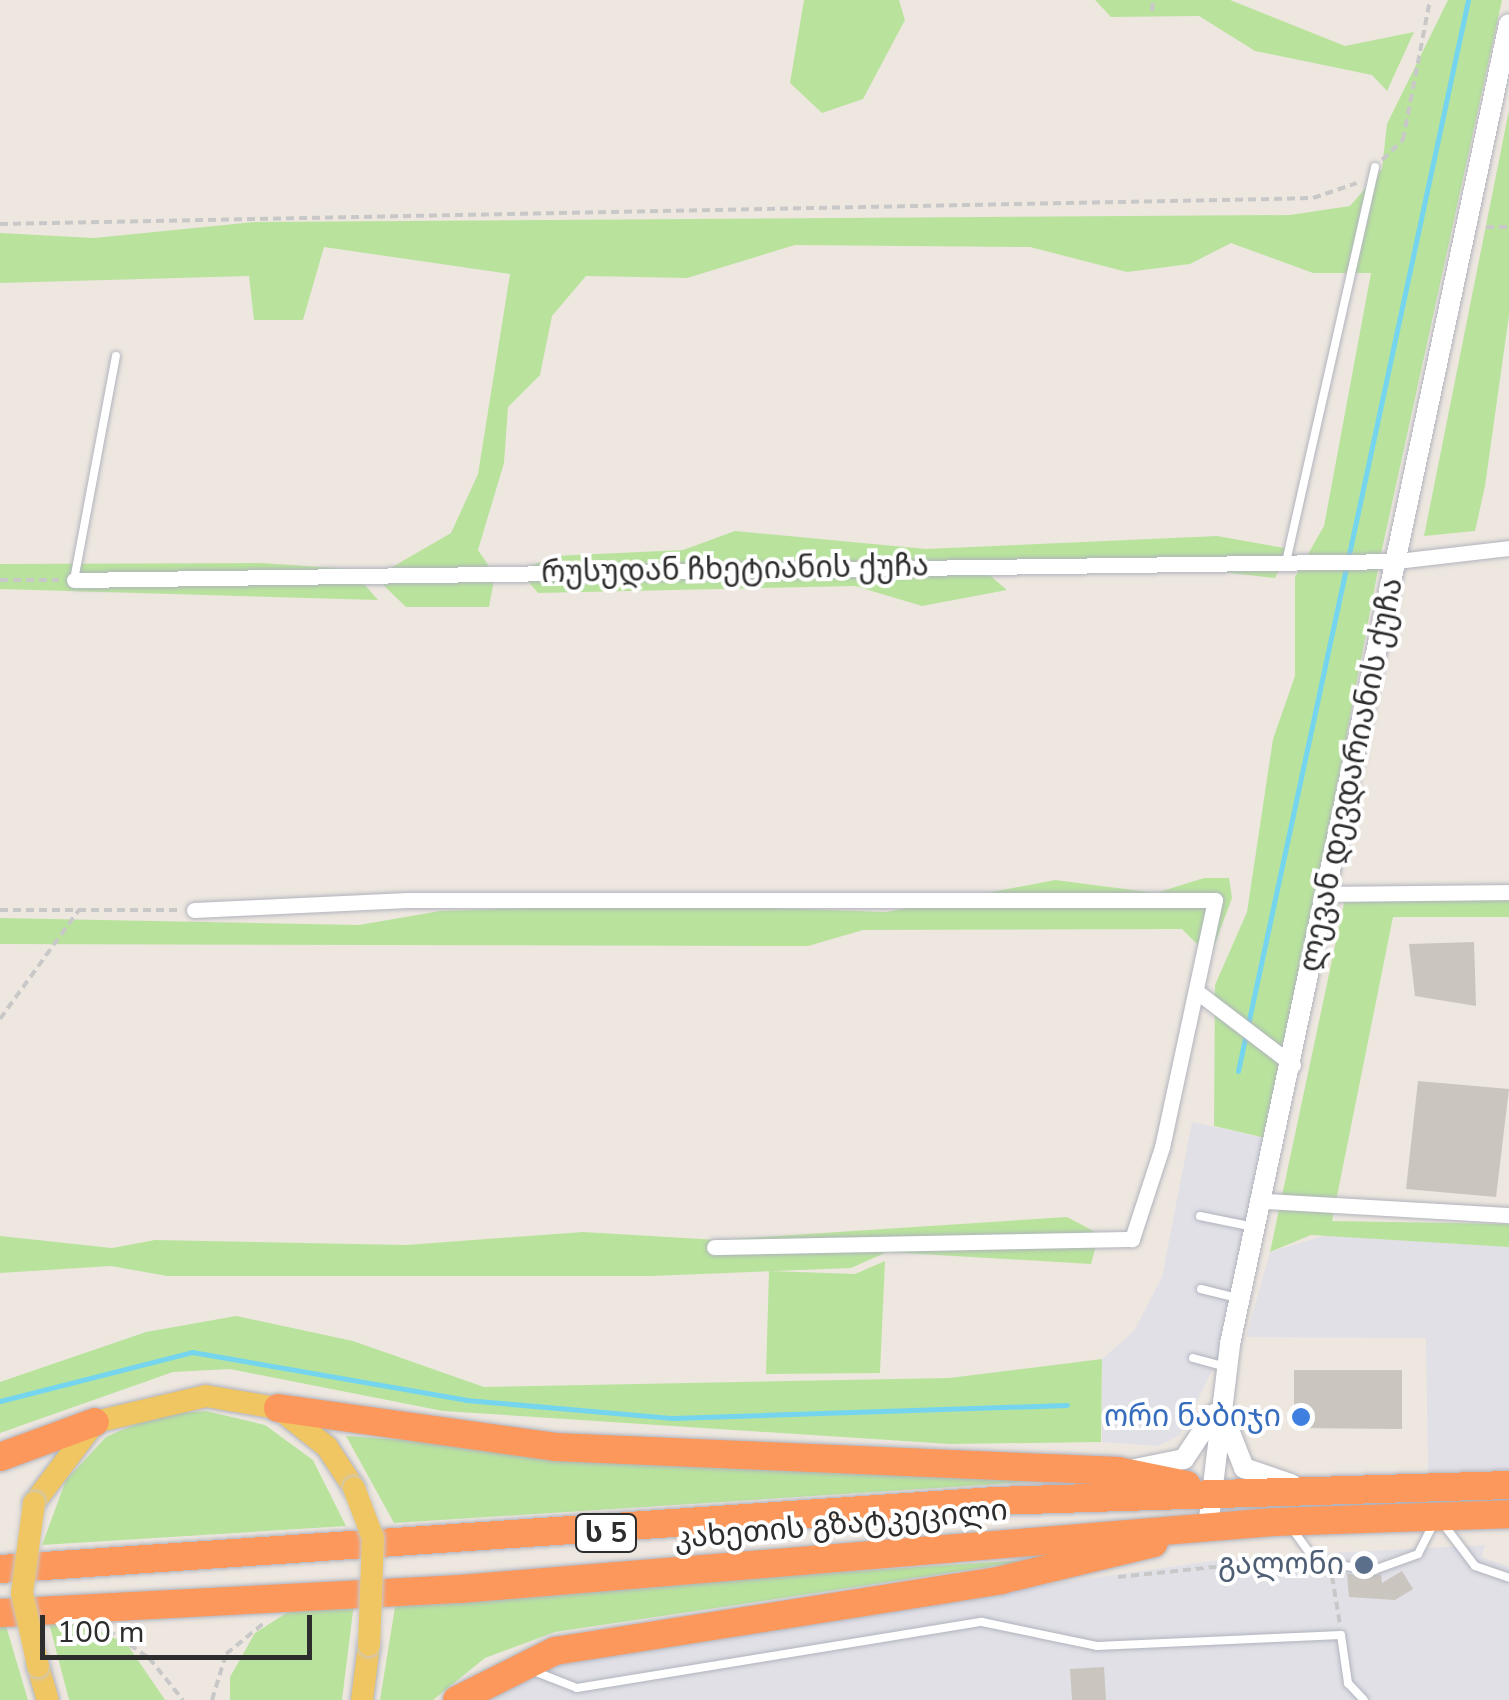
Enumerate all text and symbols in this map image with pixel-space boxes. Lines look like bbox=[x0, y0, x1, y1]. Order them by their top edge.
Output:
street label: რუსუდან ჩხეტიანის ქუჩა bbox=[541, 549, 929, 591]
street label: ლევან დევდარიანის ქუჩა bbox=[1293, 575, 1411, 975]
place label: ორი ნაბიჯი bbox=[1104, 1399, 1281, 1435]
marker: ორი ნაბიჯი bbox=[1290, 1406, 1312, 1428]
street label: კახეთის გზატკეცილი bbox=[673, 1492, 1009, 1558]
road number: ს 5 bbox=[574, 1510, 638, 1556]
place label: გალონი bbox=[1218, 1547, 1344, 1583]
marker: გალონი bbox=[1353, 1554, 1375, 1576]
scale bar bbox=[45, 1595, 318, 1657]
text: 100 m bbox=[57, 1612, 144, 1653]

